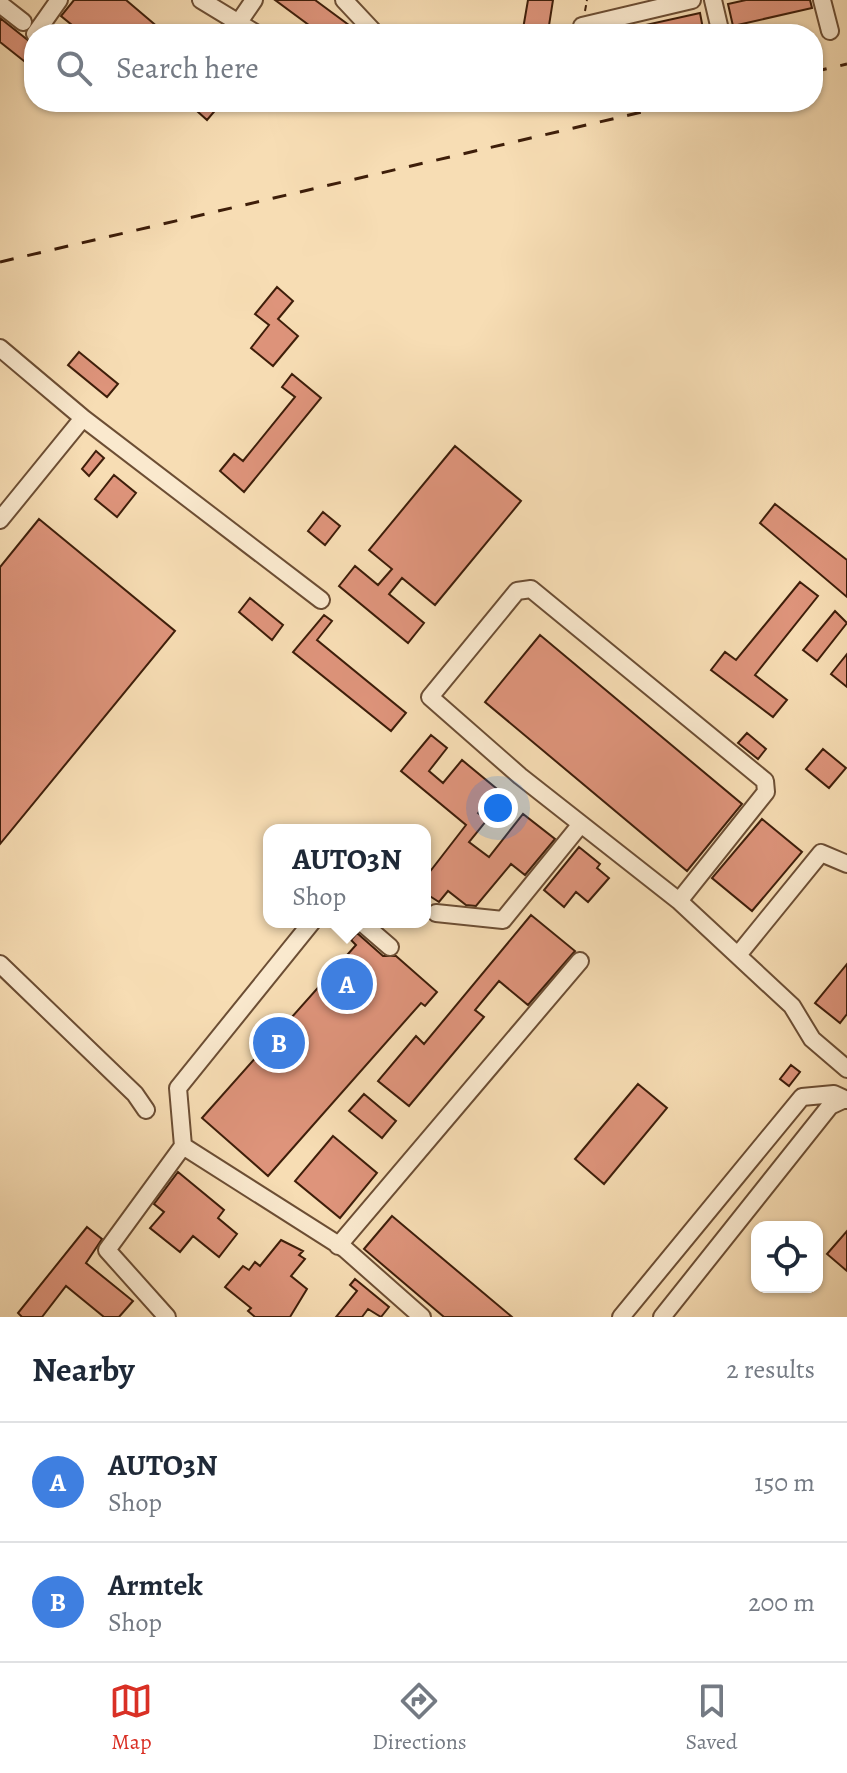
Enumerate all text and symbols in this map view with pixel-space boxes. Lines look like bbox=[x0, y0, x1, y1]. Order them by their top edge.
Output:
search box bbox=[24, 24, 823, 112]
icon: search bbox=[52, 46, 96, 90]
text: Search here bbox=[116, 48, 259, 88]
your location bbox=[478, 788, 518, 828]
popup bbox=[263, 824, 431, 928]
text: AUTO3N bbox=[292, 839, 402, 879]
text: Shop bbox=[292, 879, 346, 914]
pin: A bbox=[321, 954, 373, 1014]
pin: B bbox=[253, 1013, 305, 1073]
map controls bbox=[751, 1221, 823, 1293]
button: locate bbox=[751, 1221, 823, 1293]
text: Nearby bbox=[32, 1346, 135, 1393]
text: 2 results bbox=[726, 1352, 815, 1387]
text: AUTO3N bbox=[108, 1445, 218, 1485]
text: A bbox=[50, 1465, 66, 1500]
text: 150 m bbox=[754, 1465, 815, 1500]
text: Shop bbox=[108, 1485, 162, 1520]
text: Armtek bbox=[108, 1565, 203, 1605]
text: B bbox=[50, 1585, 66, 1620]
text: 200 m bbox=[748, 1585, 815, 1620]
text: Shop bbox=[108, 1605, 162, 1640]
tab: Map bbox=[109, 1679, 153, 1757]
tab: Directions bbox=[372, 1679, 467, 1757]
tab: Saved bbox=[685, 1679, 738, 1757]

